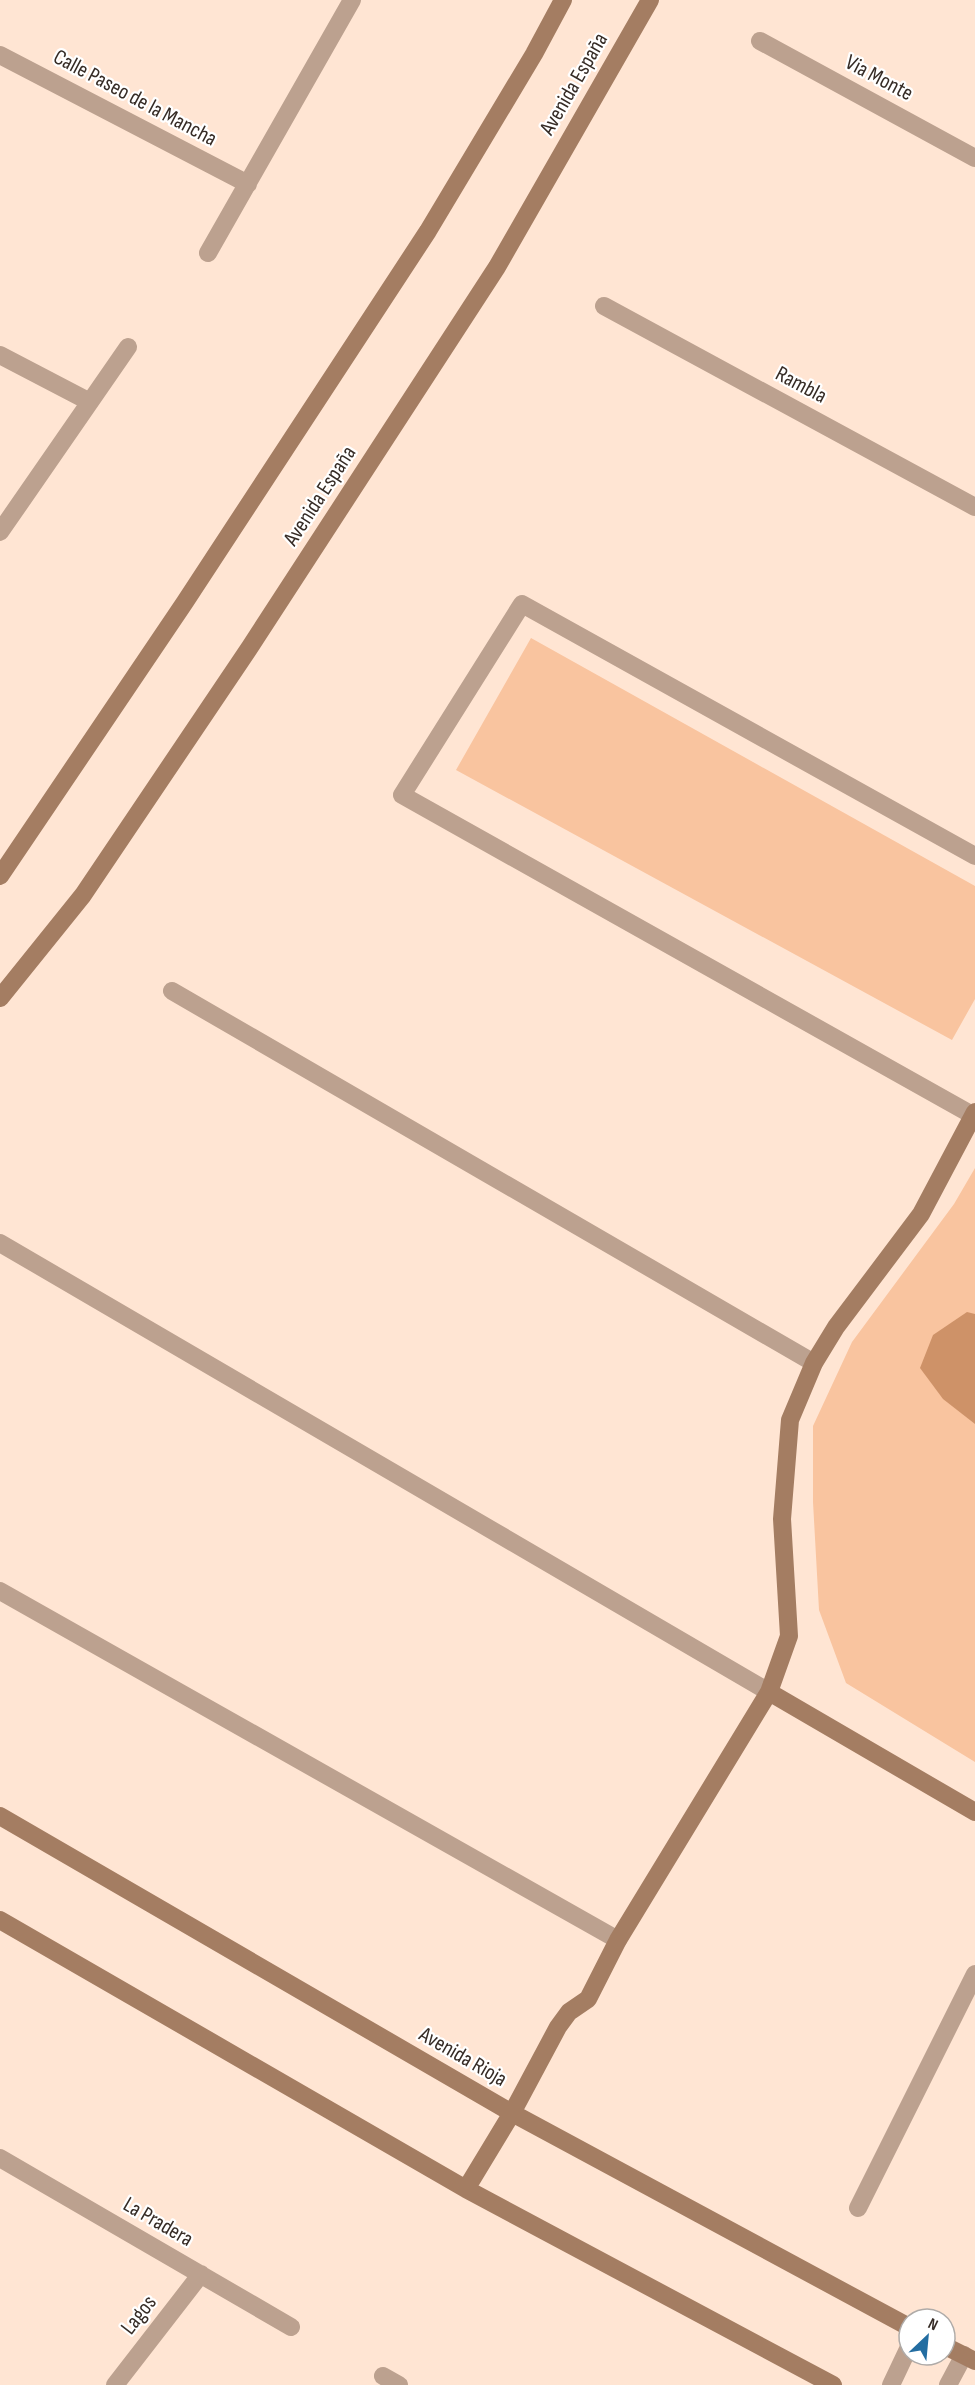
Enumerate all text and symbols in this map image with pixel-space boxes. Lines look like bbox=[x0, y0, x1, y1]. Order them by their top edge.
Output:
street label: Avenida España bbox=[533, 28, 614, 141]
street label: Calle Paseo de la Mancha bbox=[49, 44, 221, 152]
street label: Via Monte bbox=[840, 49, 918, 107]
street label: Rambla bbox=[771, 360, 831, 410]
street label: Avenida España bbox=[277, 441, 362, 552]
street label: Avenida Rioja bbox=[413, 2021, 512, 2093]
street label: La Pradera bbox=[118, 2191, 198, 2253]
street label: Lagos bbox=[115, 2290, 163, 2340]
north arrow bbox=[897, 2307, 957, 2367]
text: N bbox=[925, 2314, 941, 2335]

